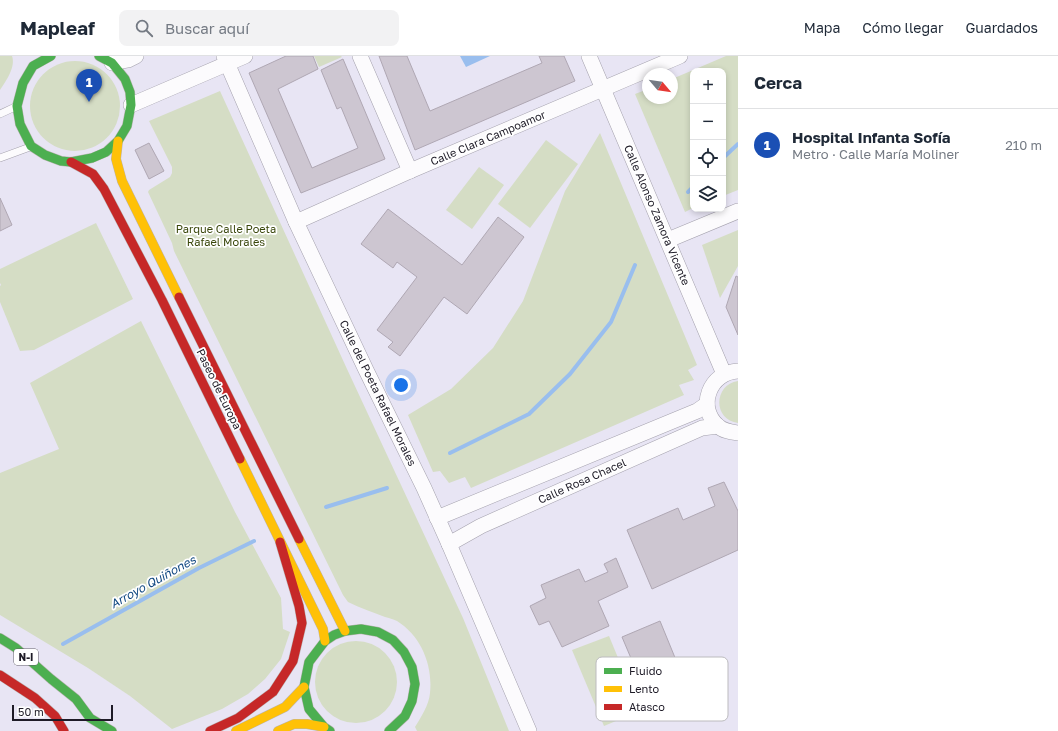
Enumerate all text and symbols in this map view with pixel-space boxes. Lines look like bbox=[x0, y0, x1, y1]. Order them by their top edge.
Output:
search box bbox=[119, 10, 399, 46]
text: Mapleaf bbox=[20, 16, 95, 39]
icon: search bbox=[133, 17, 155, 39]
text: Buscar aquí bbox=[165, 19, 249, 37]
text: Mapa bbox=[804, 19, 840, 36]
text: Cómo llegar bbox=[862, 19, 943, 36]
text: Guardados bbox=[965, 19, 1038, 36]
north arrow bbox=[642, 68, 678, 104]
map controls bbox=[690, 68, 726, 212]
button: + bbox=[690, 68, 726, 104]
pin: 1 bbox=[76, 69, 102, 102]
text: Cerca bbox=[754, 72, 802, 93]
button: − bbox=[690, 104, 726, 140]
street label: Calle Clara Campoamor bbox=[428, 107, 548, 168]
text: Hospital Infanta Sofía bbox=[792, 128, 950, 146]
text: 1 bbox=[764, 137, 770, 153]
text: 210 m bbox=[1005, 137, 1042, 153]
button: locate bbox=[690, 140, 726, 176]
street label: Calle Alonso Zamora Vicente bbox=[622, 143, 693, 287]
text: Metro · Calle María Moliner bbox=[792, 146, 959, 162]
button: layers bbox=[690, 176, 726, 212]
park label: Parque Calle Poeta Rafael Morales bbox=[176, 222, 276, 248]
street label: Calle del Poeta Rafael Morales bbox=[337, 318, 420, 468]
street label: Paseo de Europa bbox=[194, 346, 245, 431]
your location bbox=[391, 375, 411, 395]
street label: Calle Rosa Chacel bbox=[536, 455, 628, 506]
water label: Arroyo Quiñones bbox=[107, 552, 199, 611]
road number: N-I bbox=[14, 649, 38, 665]
legend bbox=[596, 657, 728, 721]
text: Fluido bbox=[629, 664, 662, 677]
text: Lento bbox=[629, 682, 660, 695]
text: Atasco bbox=[629, 700, 665, 713]
scale bar bbox=[12, 703, 113, 722]
text: 50 m bbox=[18, 705, 44, 718]

